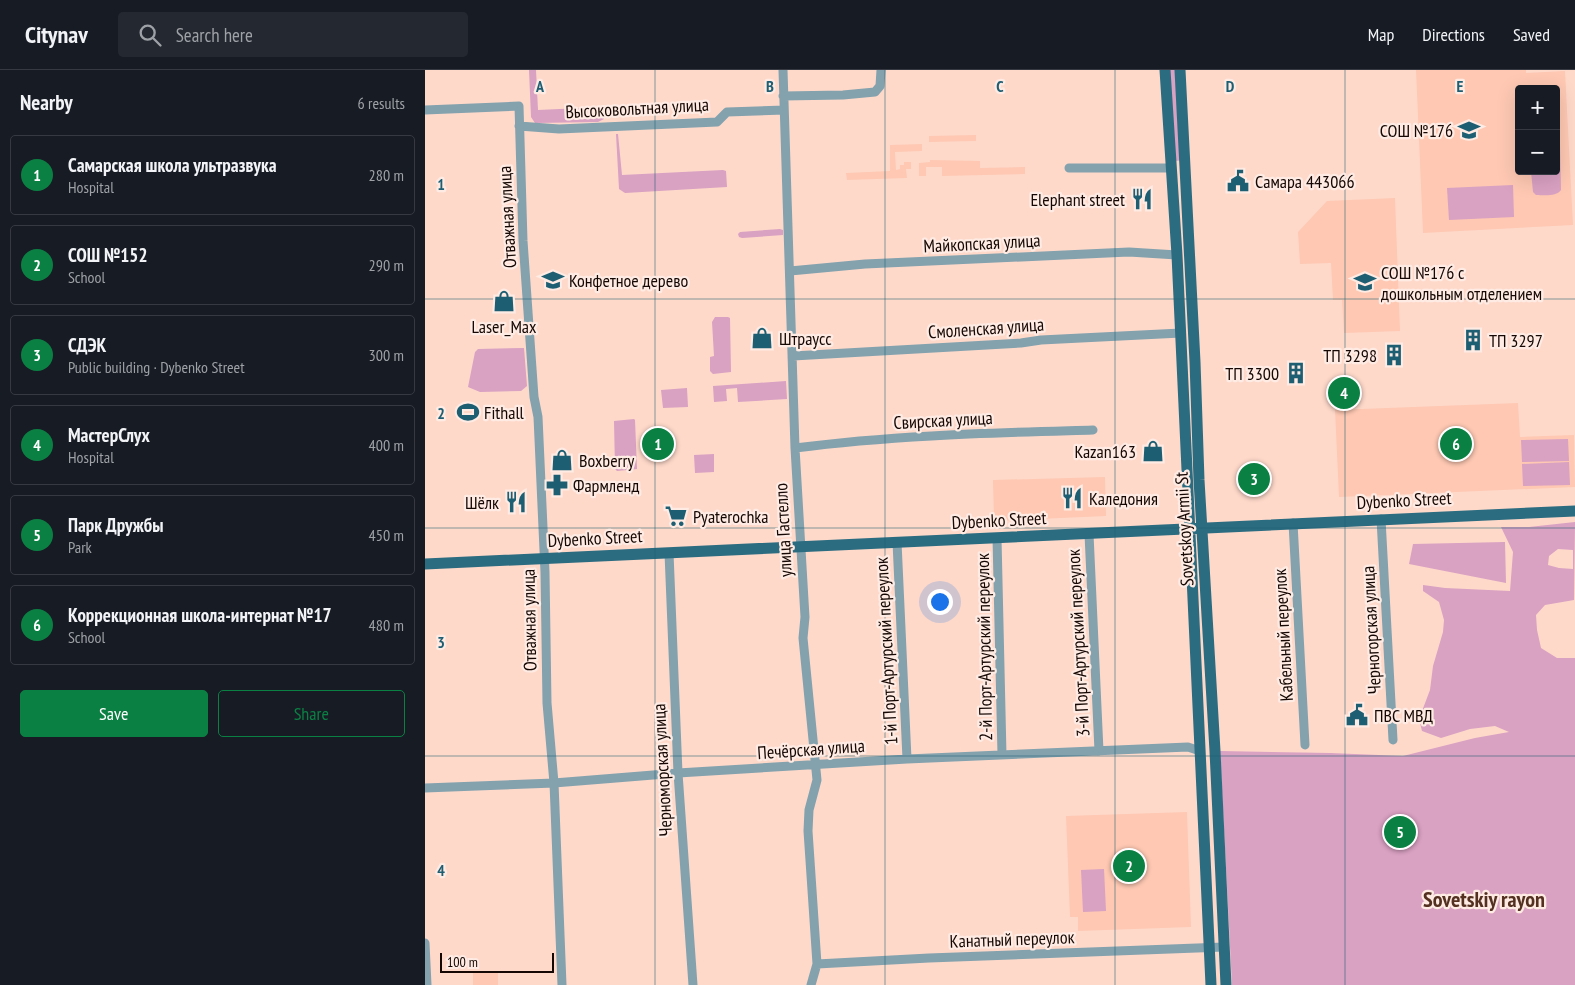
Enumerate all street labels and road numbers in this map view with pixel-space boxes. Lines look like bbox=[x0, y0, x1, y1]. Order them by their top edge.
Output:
street label: Высоковольтная улица bbox=[565, 93, 709, 123]
street label: Отважная улица bbox=[493, 165, 521, 269]
street label: Майкопская улица bbox=[923, 228, 1041, 258]
street label: Смоленская улица bbox=[927, 312, 1045, 344]
street label: Свирская улица bbox=[893, 406, 993, 434]
street label: Sovetskoy Armii St bbox=[1170, 471, 1198, 587]
street label: улица Гастелло bbox=[769, 482, 797, 578]
street label: Dybenko Street bbox=[1356, 486, 1452, 514]
street label: Dybenko Street bbox=[951, 506, 1047, 534]
street label: Dybenko Street bbox=[547, 524, 643, 552]
street label: 3-й Порт-Артурский переулок bbox=[1062, 549, 1094, 737]
street label: 2-й Порт-Артурский переулок bbox=[971, 553, 997, 741]
street label: 1-й Порт-Артурский переулок bbox=[870, 557, 902, 745]
street label: Черногорская улица bbox=[1356, 565, 1386, 695]
street label: Кабельный переулок bbox=[1268, 568, 1298, 702]
street label: Отважная улица bbox=[517, 569, 541, 671]
street label: Черноморская улица bbox=[647, 703, 677, 837]
street label: Печёрская улица bbox=[757, 734, 865, 764]
street label: Канатный переулок bbox=[949, 925, 1075, 953]

